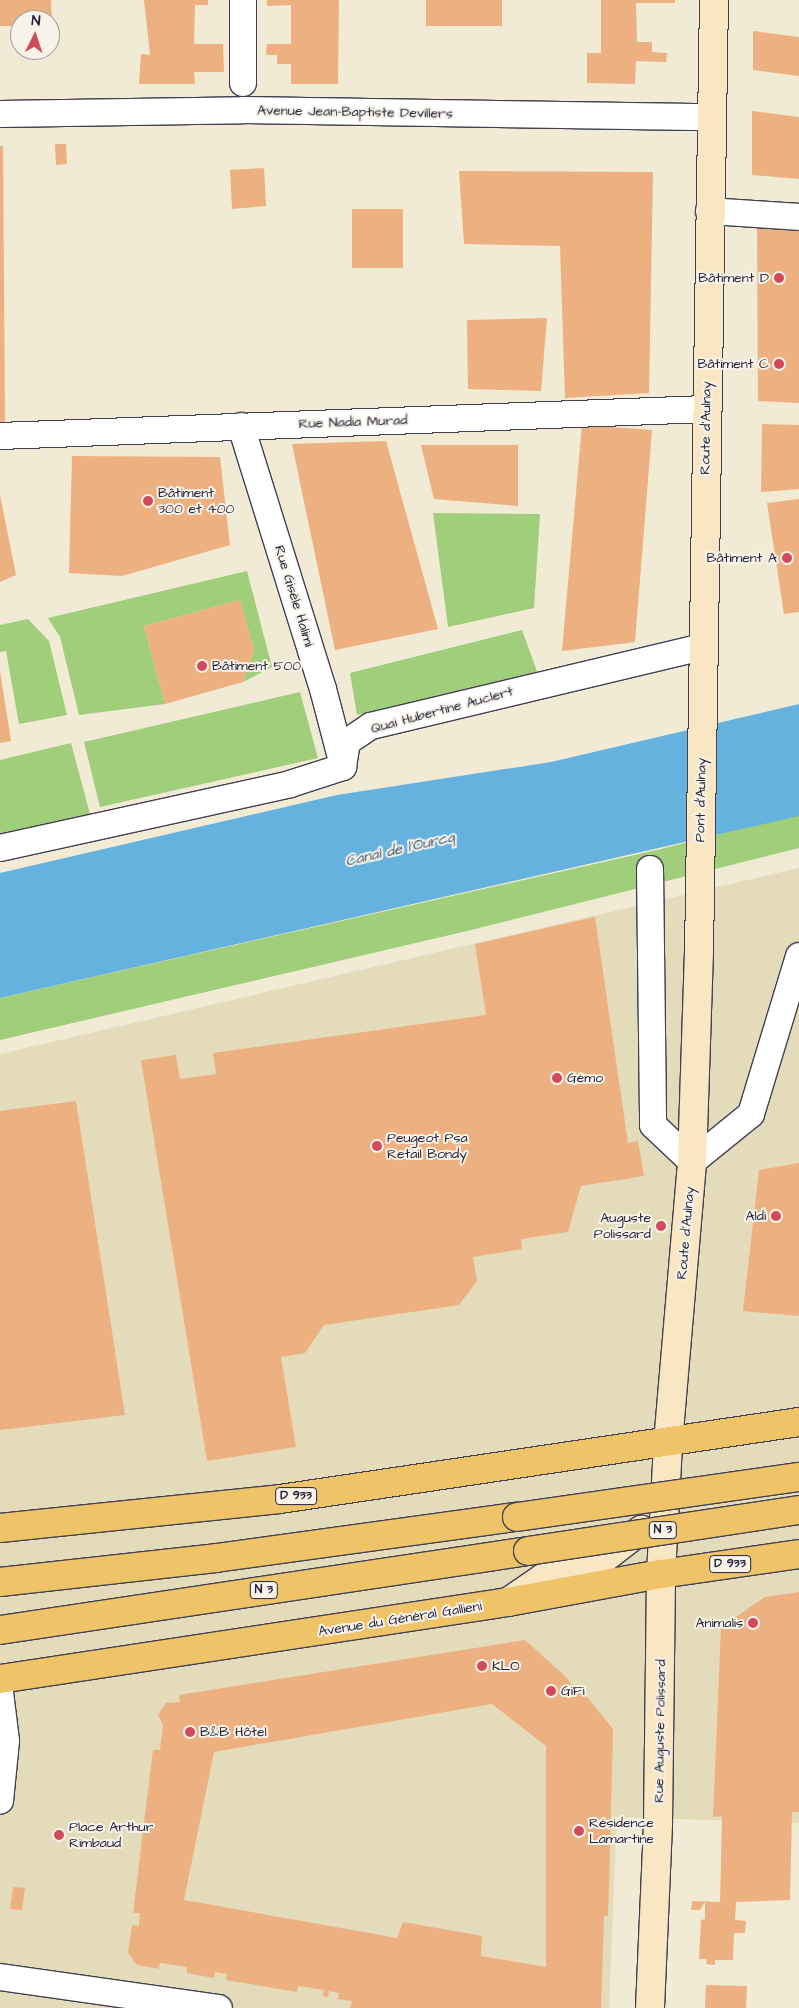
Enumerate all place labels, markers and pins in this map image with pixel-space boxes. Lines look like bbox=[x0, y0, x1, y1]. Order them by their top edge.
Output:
place label: Bâtiment D bbox=[698, 270, 769, 286]
marker: Bâtiment D bbox=[773, 272, 785, 284]
place label: Bâtiment C bbox=[697, 356, 769, 372]
marker: Bâtiment C bbox=[773, 358, 785, 370]
place label: Bâtiment 300 et 400 bbox=[158, 485, 234, 518]
marker: Bâtiment 300 et 400 bbox=[142, 495, 154, 507]
place label: Bâtiment A bbox=[706, 550, 777, 566]
marker: Bâtiment A bbox=[781, 552, 793, 564]
place label: Bâtiment 500 bbox=[212, 658, 301, 674]
marker: Bâtiment 500 bbox=[196, 660, 208, 672]
place label: Gémo bbox=[567, 1070, 603, 1086]
marker: Gémo bbox=[551, 1072, 563, 1084]
place label: Peugeot Psa Retail Bondy bbox=[387, 1130, 468, 1162]
marker: Peugeot Psa Retail Bondy bbox=[371, 1140, 383, 1152]
place label: Aldi bbox=[746, 1208, 766, 1224]
place label: Auguste Polissard bbox=[594, 1210, 651, 1242]
marker: Aldi bbox=[770, 1210, 782, 1222]
marker: Auguste Polissard bbox=[655, 1220, 667, 1232]
place label: Animalis bbox=[696, 1615, 743, 1631]
marker: Animalis bbox=[747, 1617, 759, 1629]
place label: KLO bbox=[492, 1658, 520, 1674]
marker: KLO bbox=[476, 1660, 488, 1672]
place label: GiFi bbox=[561, 1683, 585, 1699]
marker: GiFi bbox=[545, 1685, 557, 1697]
place label: B&B Hôtel bbox=[200, 1724, 267, 1740]
marker: B&B Hôtel bbox=[184, 1726, 196, 1738]
place label: Résidence Lamartine bbox=[589, 1815, 654, 1848]
place label: Place Arthur Rimbaud bbox=[69, 1819, 153, 1851]
marker: Résidence Lamartine bbox=[573, 1825, 585, 1837]
marker: Place Arthur Rimbaud bbox=[53, 1829, 65, 1841]

